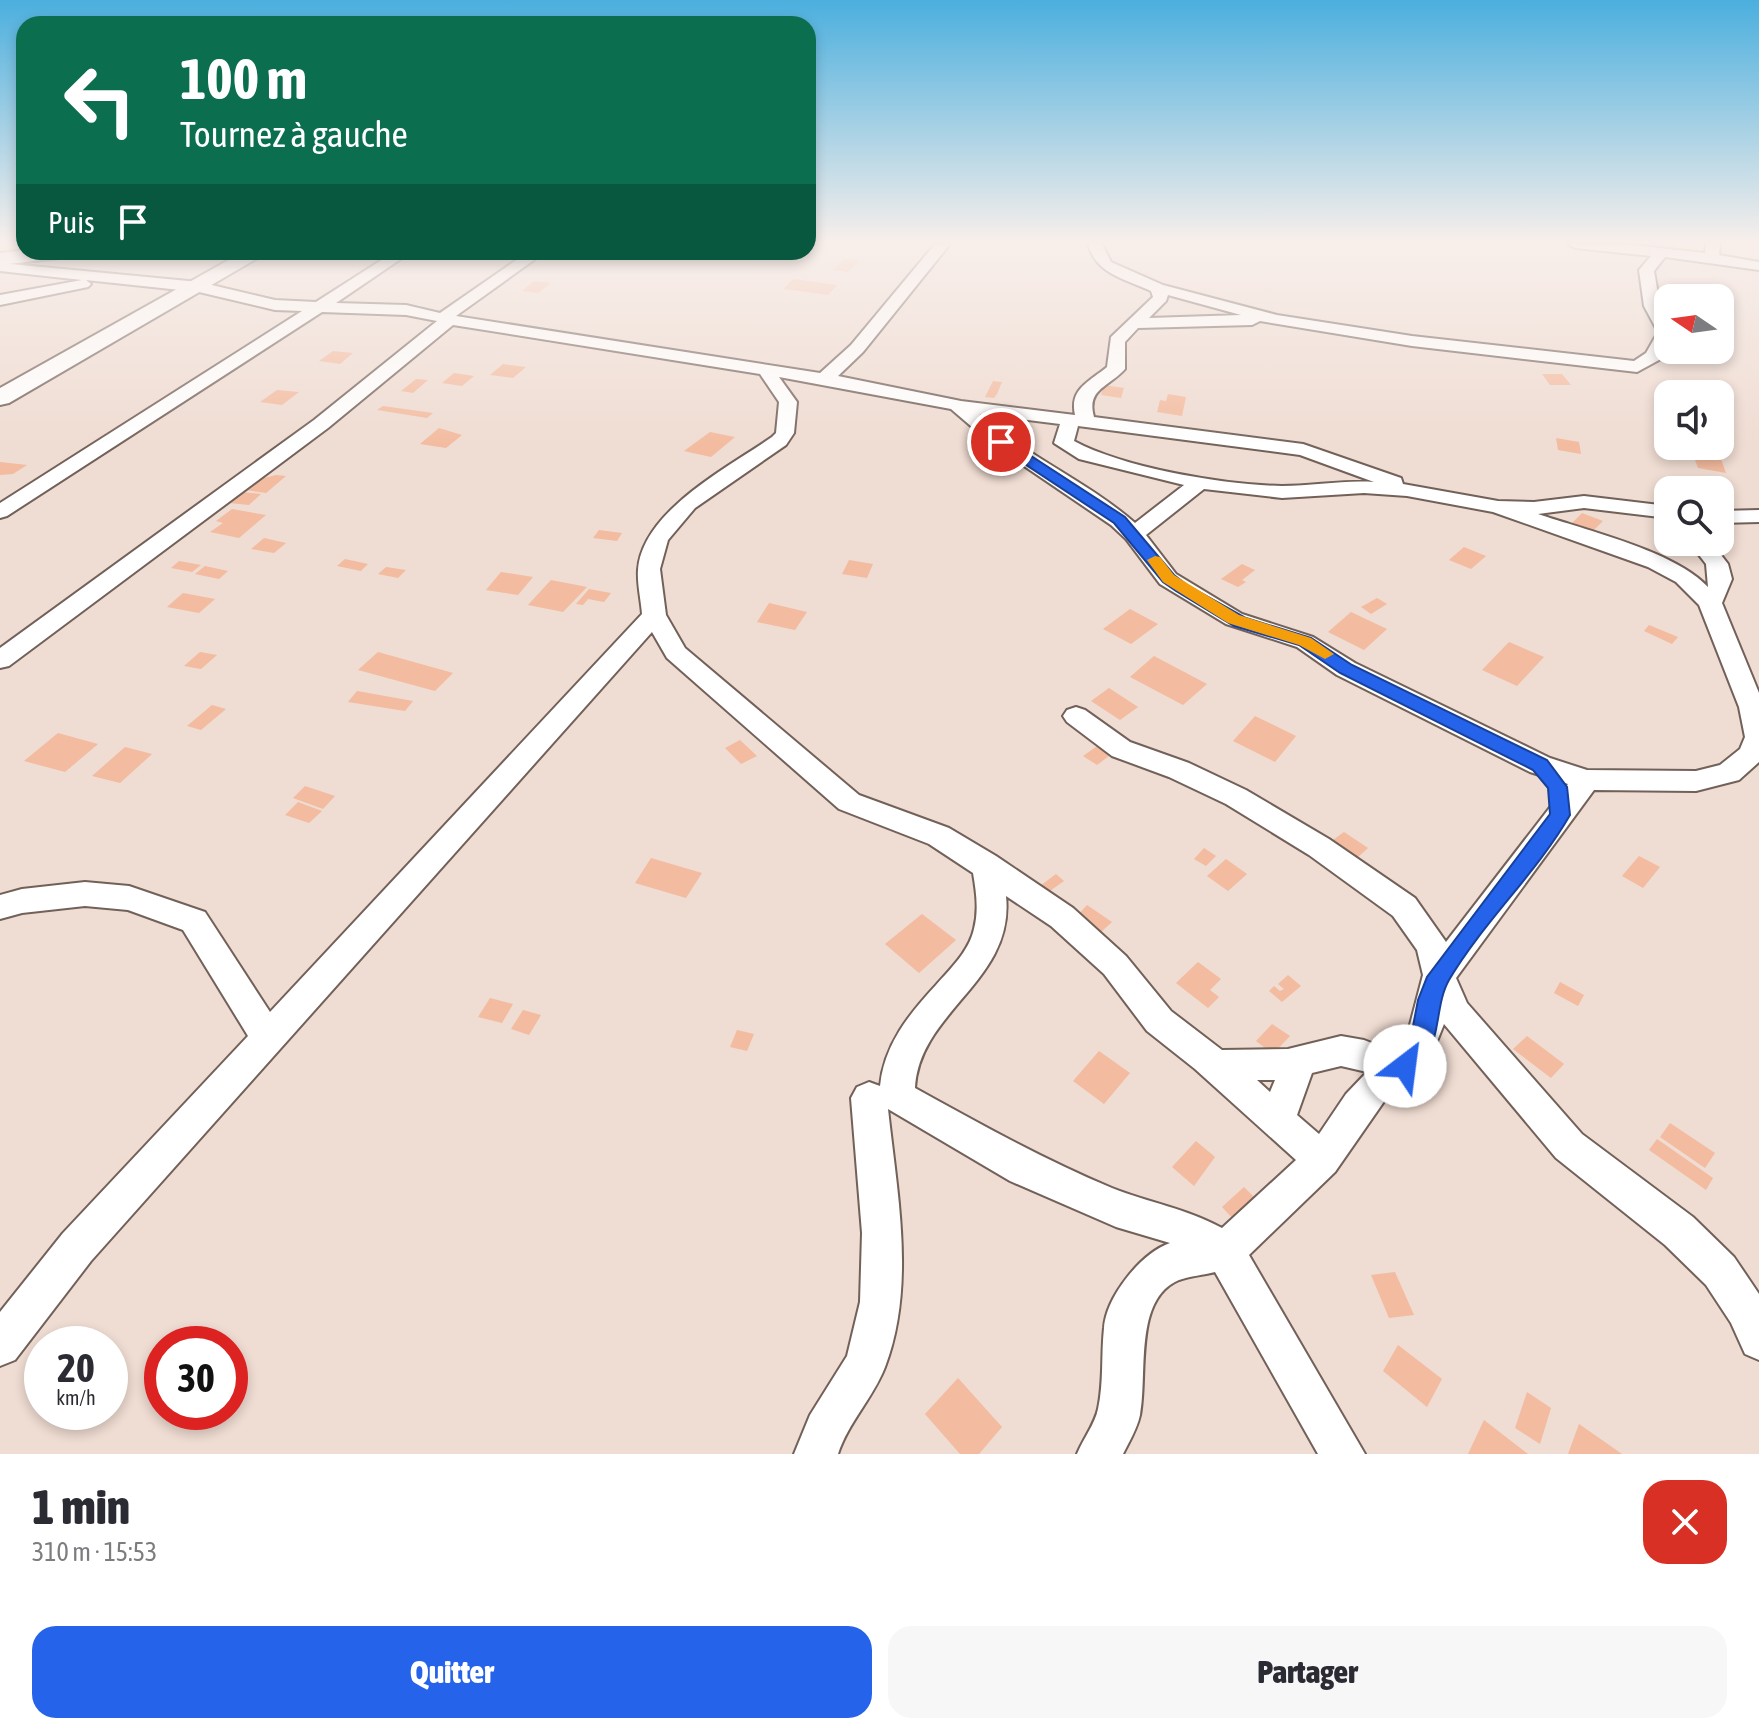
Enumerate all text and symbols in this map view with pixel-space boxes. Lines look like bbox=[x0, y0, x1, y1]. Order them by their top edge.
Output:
text: 100 m bbox=[180, 47, 307, 111]
icon: left bbox=[48, 48, 152, 152]
text: Tournez à gauche bbox=[180, 113, 408, 155]
icon: arrive bbox=[111, 200, 155, 244]
text: Puis bbox=[48, 205, 95, 239]
north arrow bbox=[1654, 284, 1734, 364]
map controls bbox=[1654, 284, 1734, 556]
button: sound bbox=[1654, 380, 1734, 460]
pin bbox=[967, 408, 1035, 476]
icon: arrive bbox=[979, 420, 1023, 464]
button: search bbox=[1654, 476, 1734, 556]
position arrow bbox=[1363, 1024, 1447, 1108]
speed limit sign: 30 bbox=[144, 1326, 248, 1430]
text: 20 bbox=[57, 1345, 95, 1390]
text: km/h bbox=[56, 1386, 96, 1409]
text: 1 min bbox=[32, 1479, 130, 1534]
button: close bbox=[1643, 1480, 1727, 1564]
text: 310 m · 15:53 bbox=[32, 1537, 157, 1567]
button: Quitter bbox=[32, 1626, 872, 1718]
button: Partager bbox=[888, 1626, 1727, 1718]

